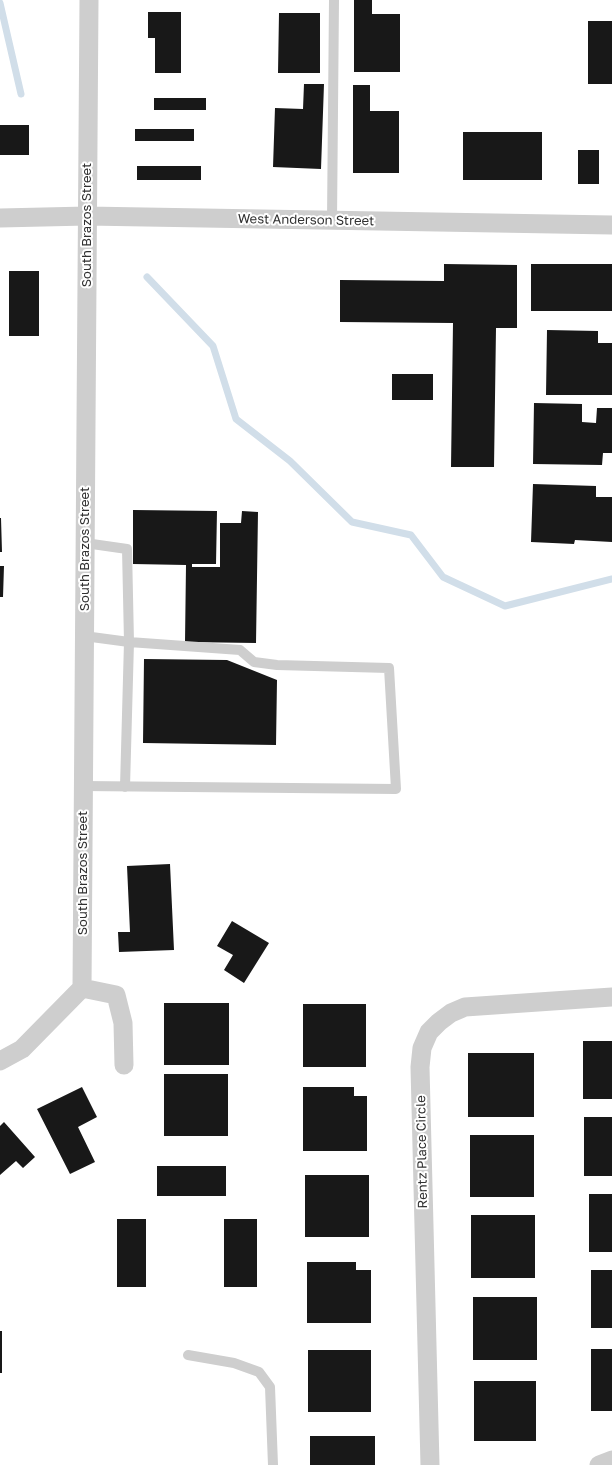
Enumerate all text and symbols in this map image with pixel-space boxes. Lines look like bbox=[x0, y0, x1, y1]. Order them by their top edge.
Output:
street label: South Brazos Street bbox=[79, 163, 95, 287]
street label: West Anderson Street bbox=[238, 211, 374, 229]
street label: South Brazos Street bbox=[77, 487, 93, 611]
street label: South Brazos Street bbox=[75, 811, 91, 935]
street label: Rentz Place Circle bbox=[413, 1095, 431, 1209]

